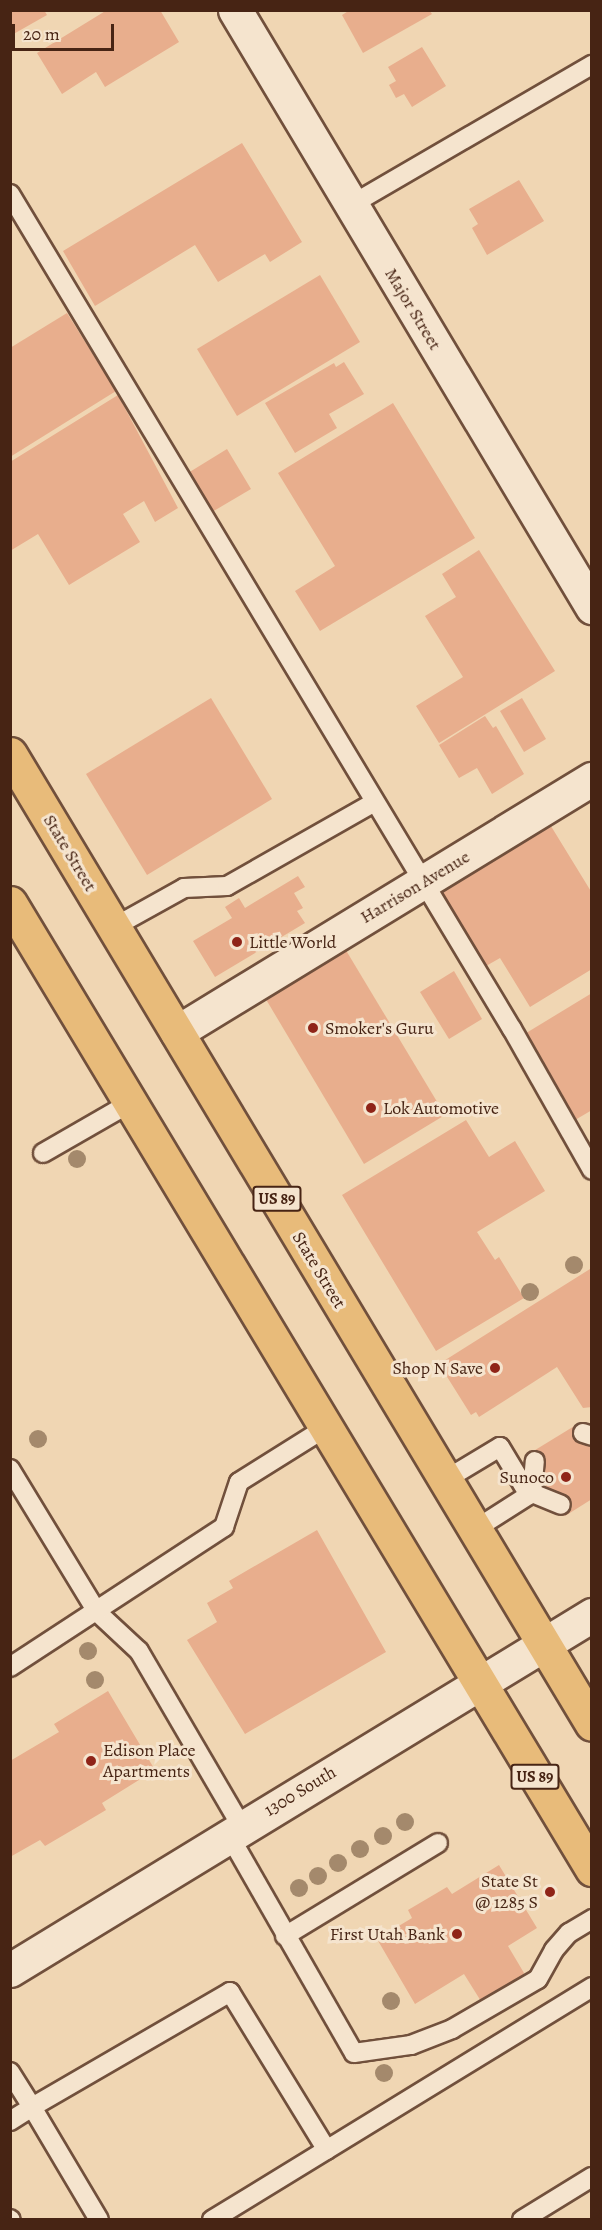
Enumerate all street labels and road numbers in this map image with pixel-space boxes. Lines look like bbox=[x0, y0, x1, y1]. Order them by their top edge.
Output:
street label: Major Street bbox=[380, 264, 446, 354]
street label: State Street bbox=[39, 811, 101, 895]
street label: Harrison Avenue bbox=[356, 846, 474, 928]
road number: US 89 bbox=[252, 1186, 302, 1212]
street label: State Street bbox=[288, 1228, 350, 1312]
street label: 1300 South bbox=[260, 1761, 340, 1821]
road number: US 89 bbox=[510, 1764, 560, 1790]

